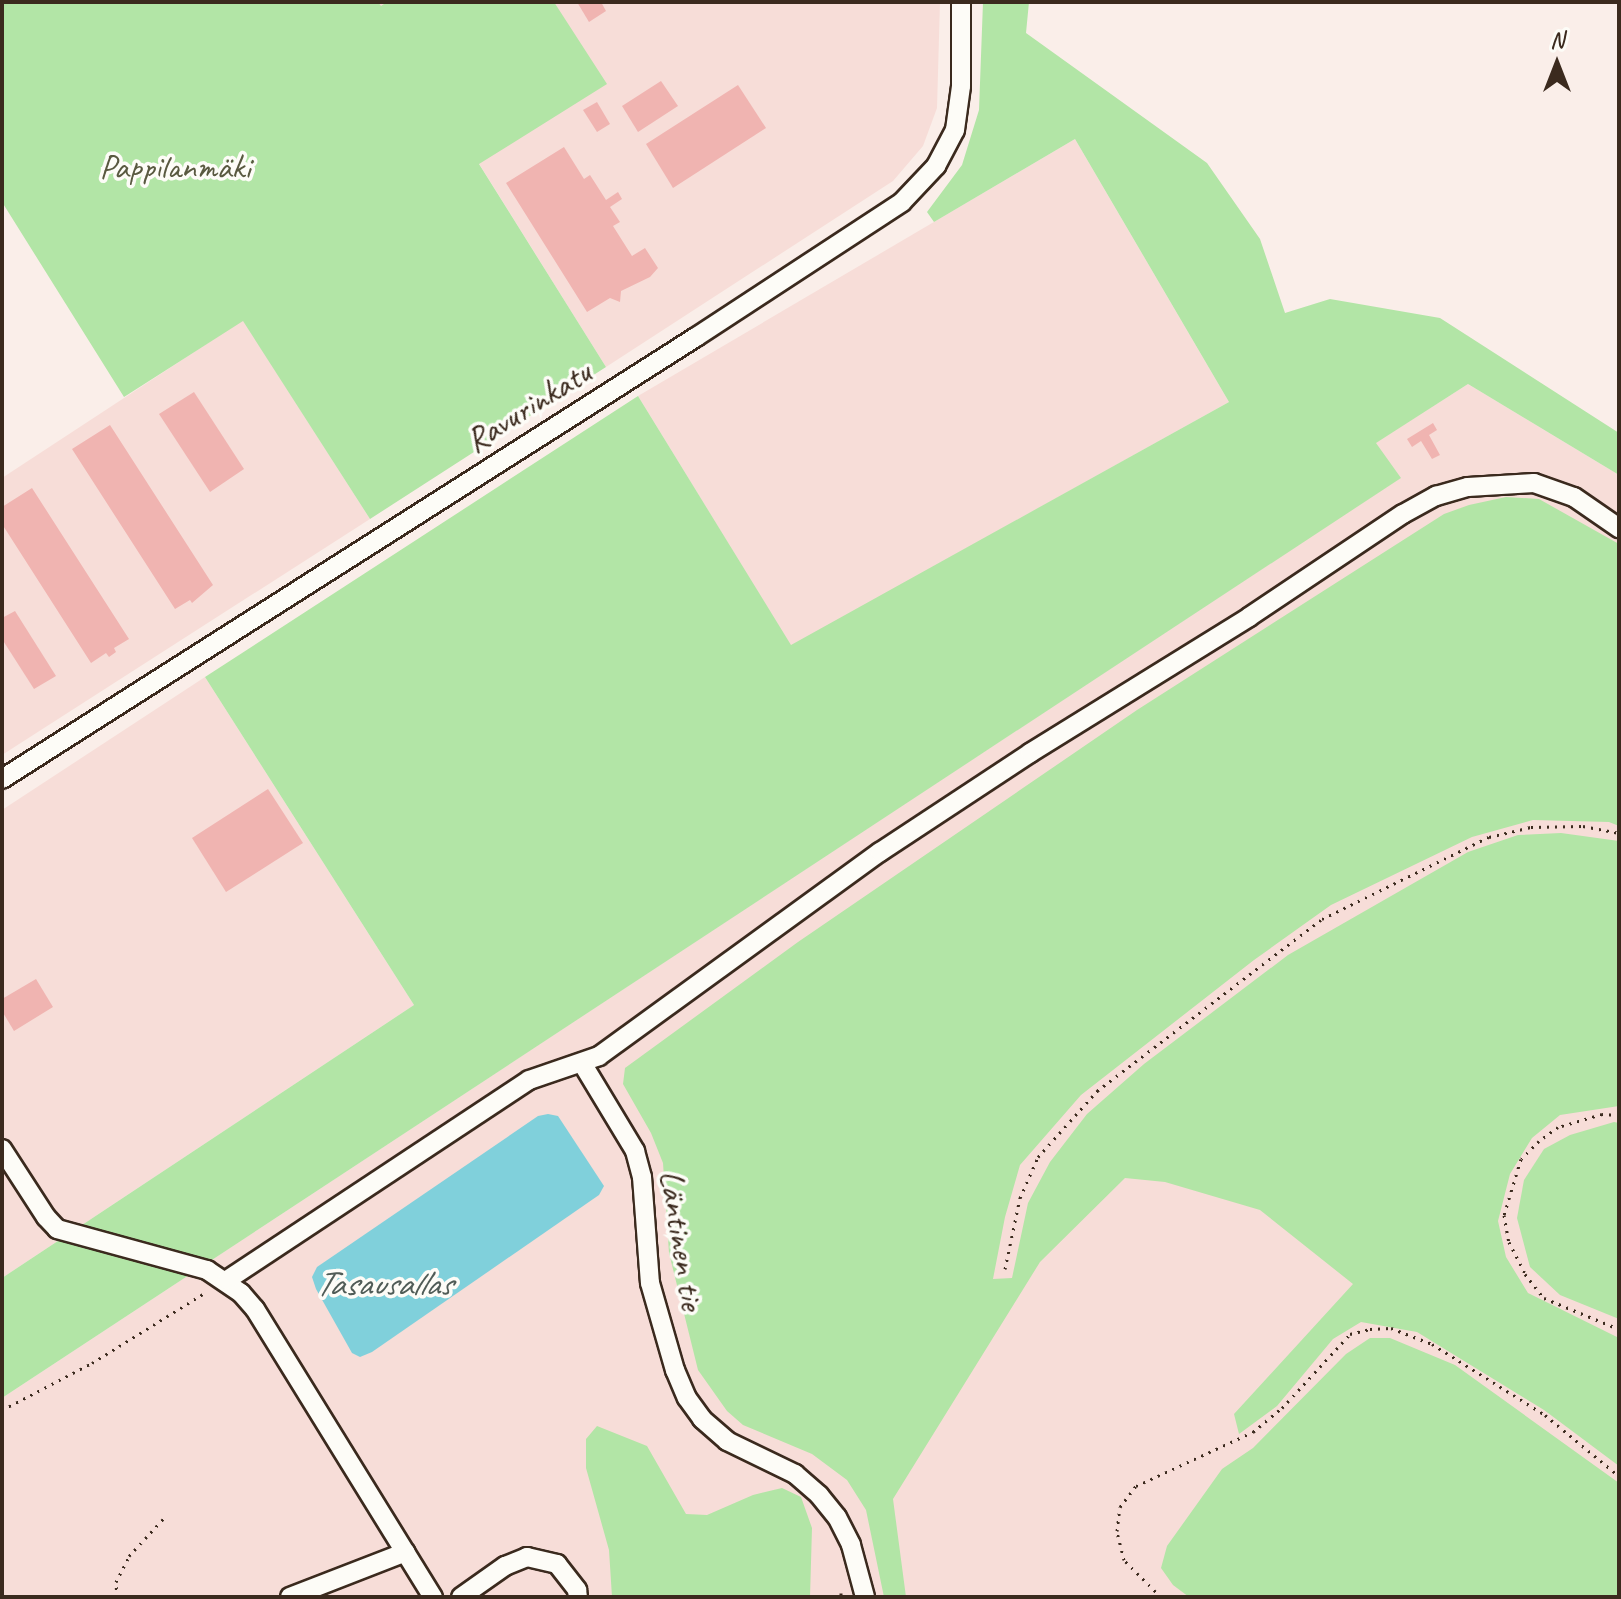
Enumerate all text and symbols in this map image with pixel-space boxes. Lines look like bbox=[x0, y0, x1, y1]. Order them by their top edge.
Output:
north arrow bbox=[1517, 24, 1597, 104]
text: N bbox=[1550, 26, 1564, 54]
park label: Pappilanmäki bbox=[99, 147, 251, 187]
street label: Ravurinkatu bbox=[457, 351, 599, 461]
street label: Läntinen tie bbox=[651, 1167, 713, 1313]
water label: Tasausallas bbox=[315, 1262, 451, 1306]

